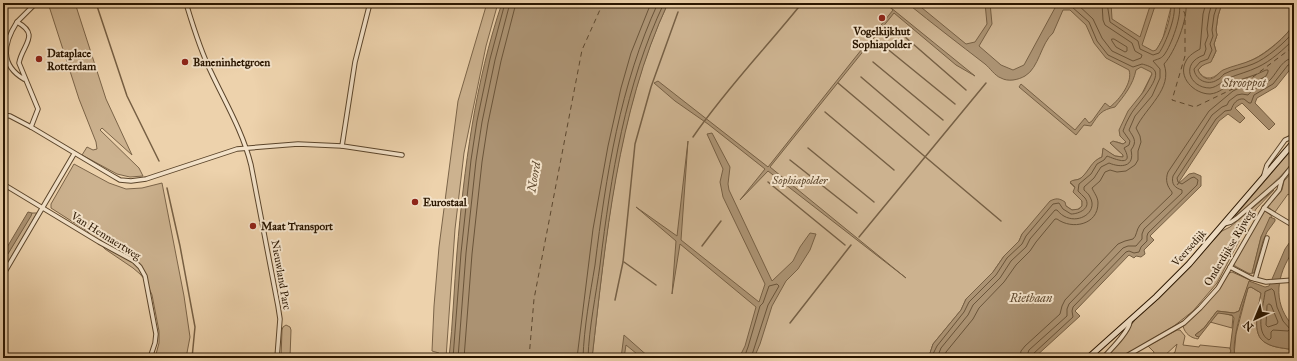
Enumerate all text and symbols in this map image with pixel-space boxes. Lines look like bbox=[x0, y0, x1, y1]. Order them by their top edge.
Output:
marker: Vogelkijkhut Sophiapolder bbox=[877, 13, 887, 23]
place label: Vogelkijkhut Sophiapolder bbox=[852, 25, 913, 52]
place label: Dataplace Rotterdam bbox=[47, 47, 97, 73]
marker: Dataplace Rotterdam bbox=[34, 54, 44, 64]
place label: Baneninhetgroen bbox=[193, 56, 270, 69]
marker: Baneninhetgroen bbox=[180, 57, 190, 67]
water label: Strooppot bbox=[1221, 76, 1267, 91]
water label: Noord bbox=[524, 160, 544, 194]
park label: Sophiapolder bbox=[771, 174, 829, 188]
place label: Eurostaal bbox=[423, 196, 468, 209]
marker: Eurostaal bbox=[410, 197, 420, 207]
street label: Onderdijkse Rijweg bbox=[1201, 207, 1257, 288]
street label: Van Hennaertweg bbox=[68, 209, 144, 263]
place label: Maat Transport bbox=[261, 220, 333, 234]
marker: Maat Transport bbox=[248, 221, 258, 231]
street label: Veersedijk bbox=[1168, 226, 1209, 270]
street label: Nieuwland Parc bbox=[268, 239, 294, 311]
water label: Rietbaan bbox=[1009, 291, 1053, 305]
north arrow bbox=[1235, 299, 1275, 339]
text: N bbox=[1240, 317, 1256, 334]

